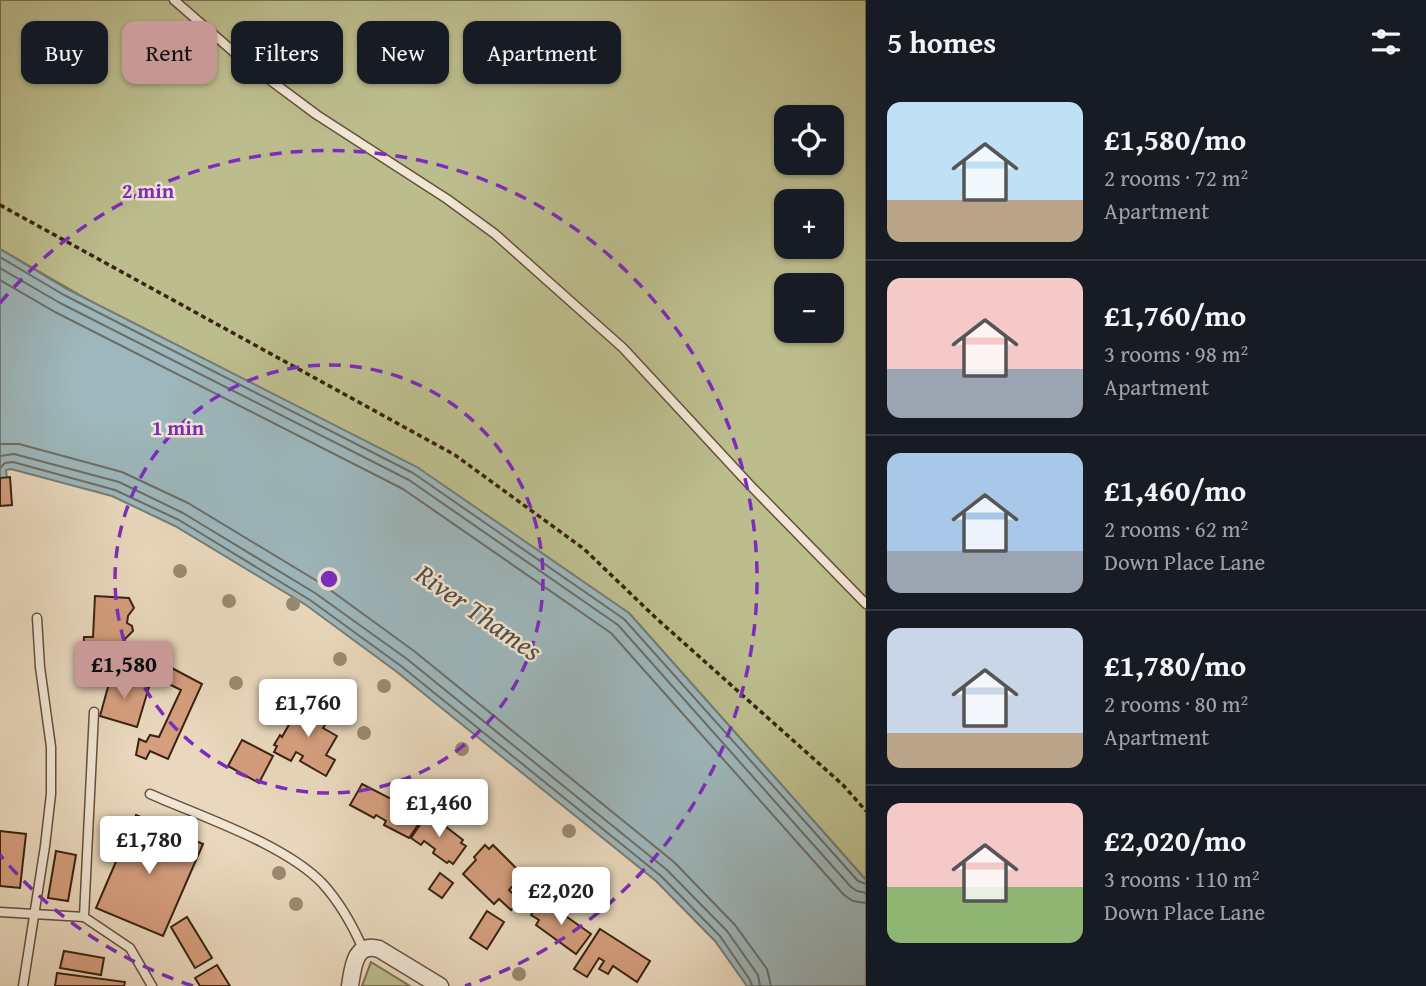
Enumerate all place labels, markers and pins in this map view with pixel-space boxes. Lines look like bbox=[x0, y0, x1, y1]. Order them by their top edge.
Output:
centre of rings bbox=[317, 567, 341, 591]
pin: £1,580 bbox=[67, 642, 181, 701]
pin: £1,760 bbox=[251, 680, 365, 739]
pin: £1,460 bbox=[382, 780, 496, 839]
pin: £1,780 bbox=[92, 816, 206, 876]
pin: £2,020 bbox=[504, 867, 618, 927]

